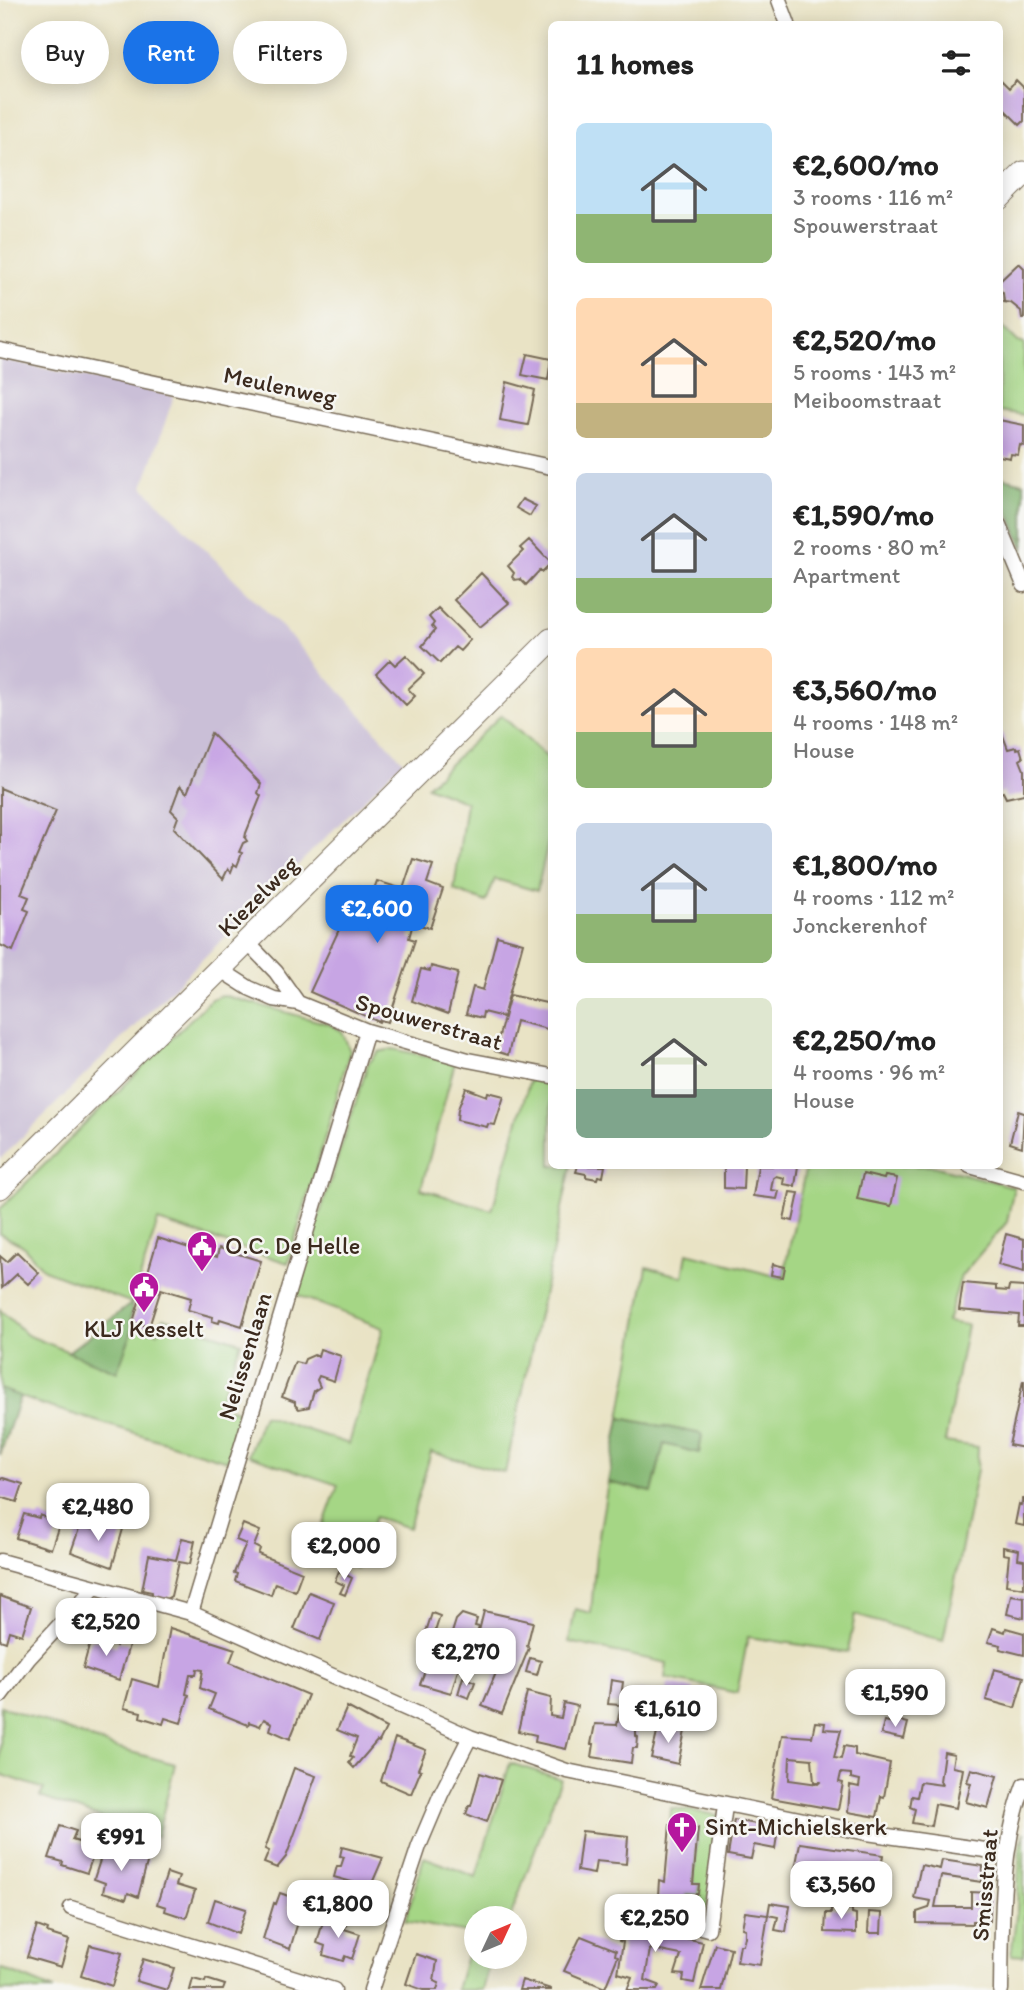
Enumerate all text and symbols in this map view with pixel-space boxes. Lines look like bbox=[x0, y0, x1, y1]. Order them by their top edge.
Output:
chip: Buy bbox=[21, 21, 109, 84]
chip: Rent bbox=[123, 21, 219, 84]
chip: Filters bbox=[233, 21, 347, 84]
icon: filters bbox=[937, 44, 975, 82]
text: 11 homes bbox=[576, 45, 694, 82]
text: €2,600/mo bbox=[793, 146, 939, 183]
icon: home bbox=[632, 151, 716, 235]
text: 3 rooms · 116 m² bbox=[793, 183, 953, 211]
text: Spouwerstraat bbox=[793, 211, 938, 239]
text: €2,520/mo bbox=[793, 321, 936, 358]
icon: home bbox=[632, 326, 716, 410]
text: 5 rooms · 143 m² bbox=[793, 358, 956, 386]
street label: Meulenweg bbox=[221, 359, 340, 412]
text: Meiboomstraat bbox=[793, 386, 941, 414]
text: €1,590/mo bbox=[793, 496, 934, 533]
icon: home bbox=[632, 501, 716, 585]
text: 2 rooms · 80 m² bbox=[793, 533, 946, 561]
text: Apartment bbox=[793, 561, 900, 589]
text: €3,560/mo bbox=[793, 671, 937, 708]
icon: home bbox=[632, 676, 716, 760]
text: 4 rooms · 148 m² bbox=[793, 708, 958, 736]
text: House bbox=[793, 736, 855, 764]
text: €1,800/mo bbox=[793, 846, 938, 883]
street label: Kiezelweg bbox=[211, 849, 305, 942]
icon: home bbox=[632, 851, 716, 935]
text: 4 rooms · 112 m² bbox=[793, 883, 954, 911]
pin: €2,600 bbox=[320, 886, 434, 945]
text: €2,600 bbox=[341, 894, 413, 922]
text: Jonckerenhof bbox=[793, 911, 927, 939]
street label: Spouwerstraat bbox=[352, 987, 506, 1056]
text: €2,250/mo bbox=[793, 1021, 936, 1058]
icon: home bbox=[632, 1026, 716, 1110]
text: 4 rooms · 96 m² bbox=[793, 1058, 945, 1086]
text: House bbox=[793, 1086, 855, 1114]
public building icon: O.C. De Helle bbox=[185, 1229, 219, 1273]
place label: O.C. De Helle bbox=[225, 1231, 360, 1260]
public building icon: KLJ Kesselt bbox=[127, 1270, 161, 1314]
street label: Nelissenlaan bbox=[211, 1288, 278, 1423]
place label: KLJ Kesselt bbox=[84, 1314, 204, 1343]
pin: €2,480 bbox=[41, 1484, 155, 1543]
text: €2,480 bbox=[62, 1492, 134, 1520]
pin: €2,000 bbox=[287, 1522, 401, 1582]
text: €2,000 bbox=[307, 1531, 381, 1559]
pin: €2,520 bbox=[49, 1598, 163, 1658]
text: €2,520 bbox=[71, 1607, 141, 1635]
pin: €2,270 bbox=[409, 1628, 523, 1688]
text: €2,270 bbox=[432, 1637, 500, 1665]
pin: €1,590 bbox=[838, 1670, 952, 1729]
text: €1,590 bbox=[861, 1678, 929, 1706]
pin: €1,610 bbox=[611, 1686, 725, 1745]
text: €1,610 bbox=[635, 1694, 701, 1722]
church icon: Sint-Michielskerk bbox=[665, 1810, 699, 1854]
place label: Sint-Michielskerk bbox=[705, 1812, 887, 1841]
pin: €991 bbox=[80, 1814, 162, 1873]
text: €991 bbox=[97, 1822, 145, 1850]
street label: Smisstraat bbox=[965, 1828, 1004, 1942]
pin: €3,560 bbox=[784, 1862, 898, 1921]
text: €3,560 bbox=[806, 1870, 876, 1898]
pin: €1,800 bbox=[281, 1881, 395, 1940]
text: €1,800 bbox=[303, 1889, 373, 1917]
pin: €2,250 bbox=[598, 1895, 712, 1954]
text: €2,250 bbox=[620, 1903, 690, 1931]
north arrow bbox=[464, 1906, 527, 1969]
map controls bbox=[464, 1906, 527, 1969]

